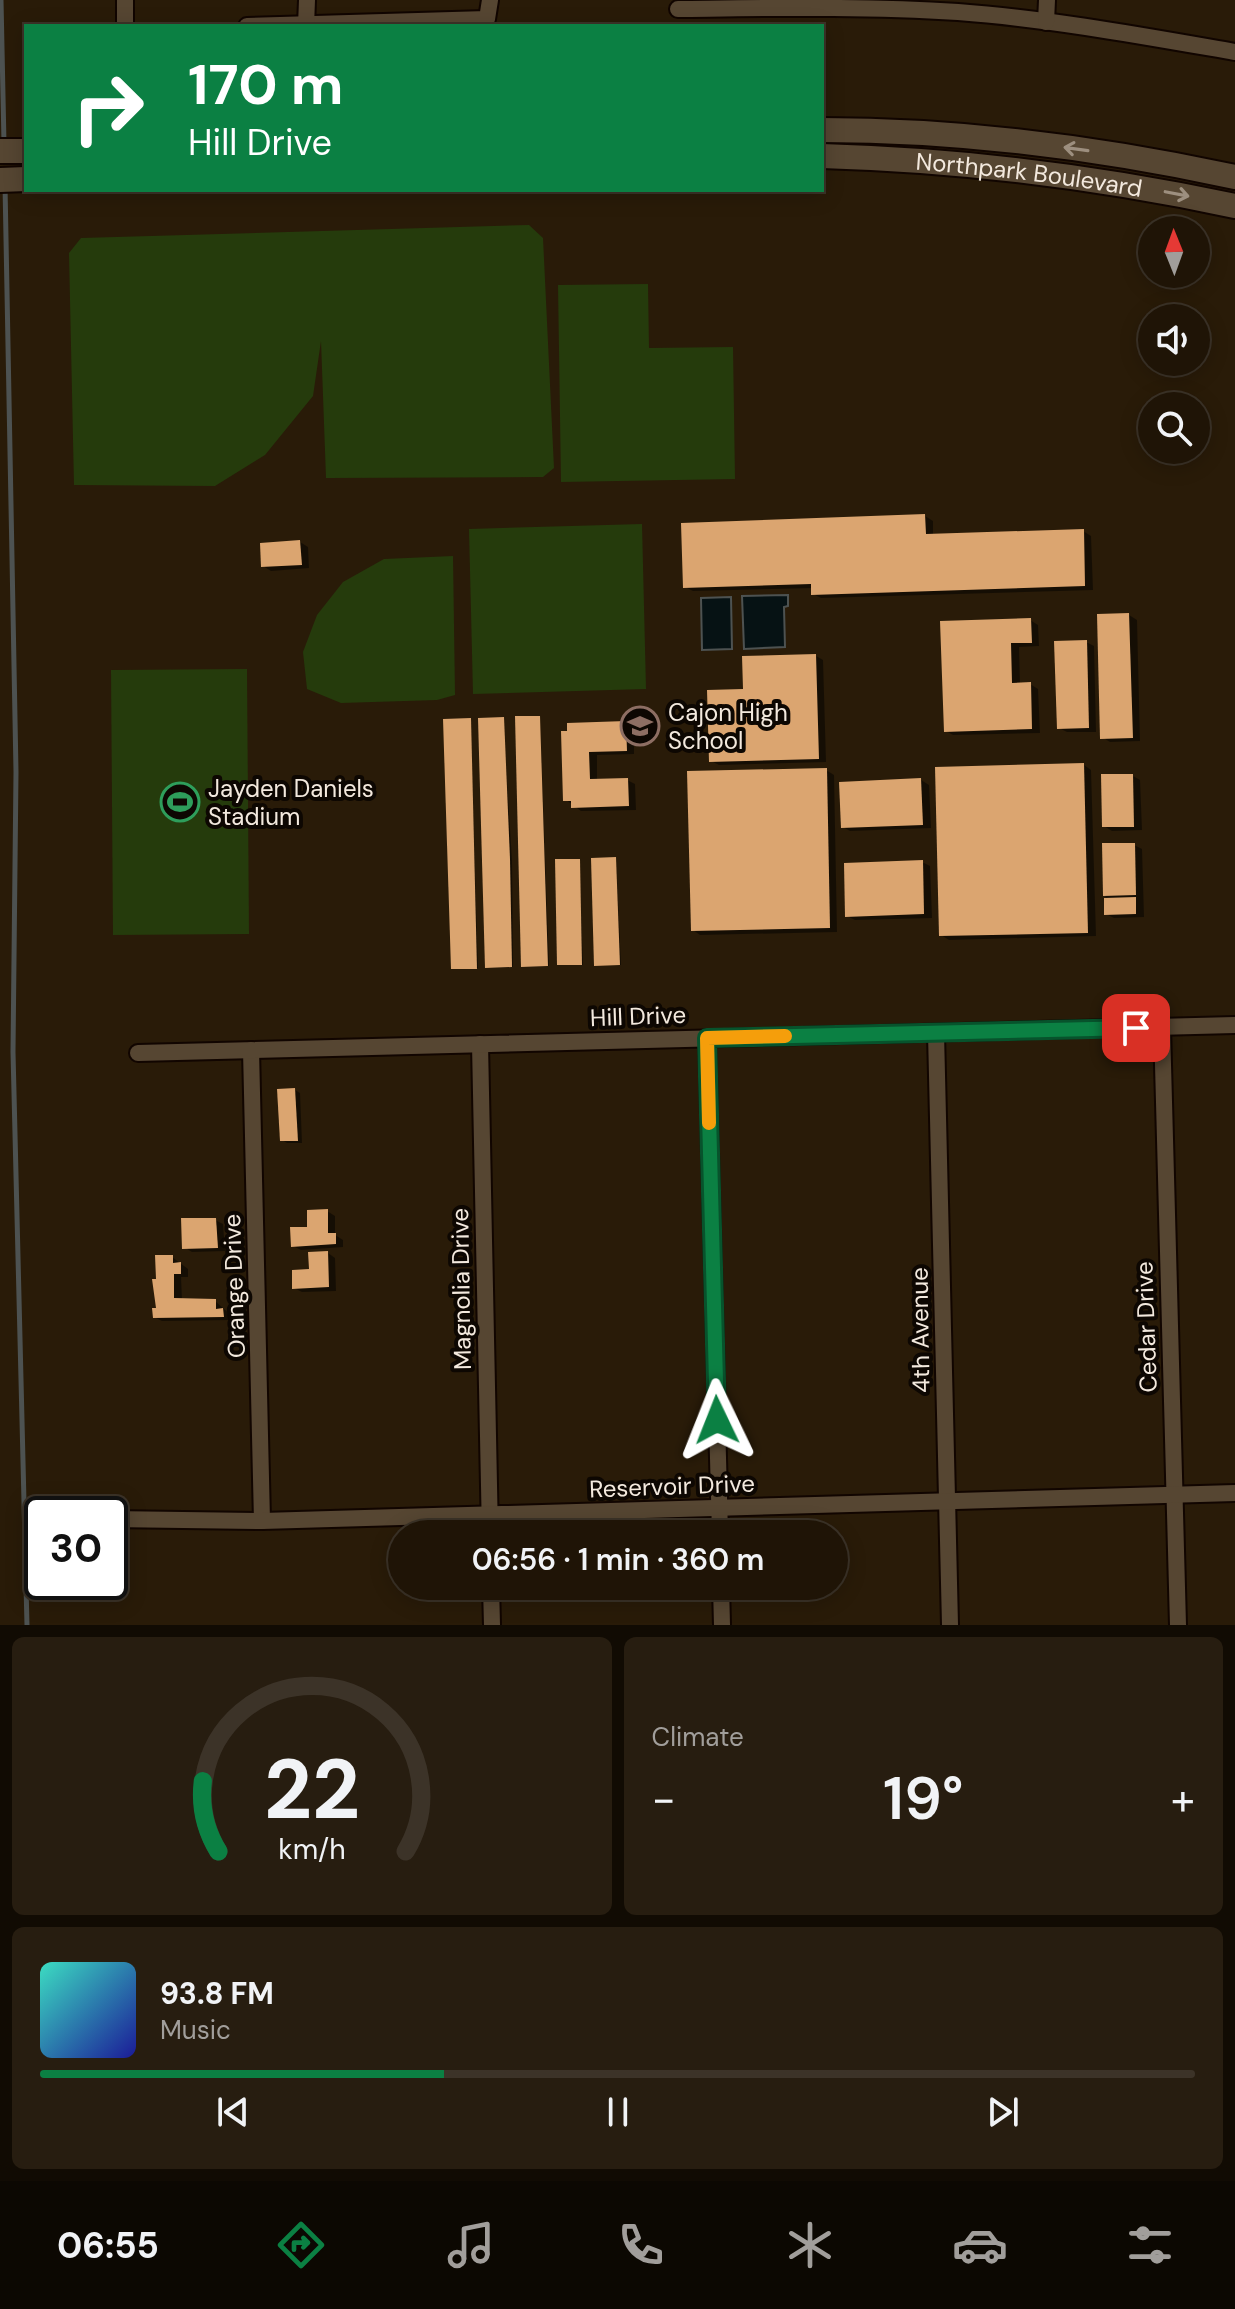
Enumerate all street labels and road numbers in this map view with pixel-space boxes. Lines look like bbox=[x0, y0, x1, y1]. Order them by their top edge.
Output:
street label: Northpark Boulevard bbox=[915, 145, 1145, 203]
street label: Hill Drive bbox=[589, 999, 687, 1033]
street label: Magnolia Drive bbox=[444, 1208, 478, 1370]
street label: Orange Drive bbox=[216, 1213, 252, 1359]
street label: Cedar Drive bbox=[1128, 1261, 1164, 1393]
street label: 4th Avenue bbox=[903, 1267, 937, 1393]
street label: Reservoir Drive bbox=[589, 1468, 755, 1504]

